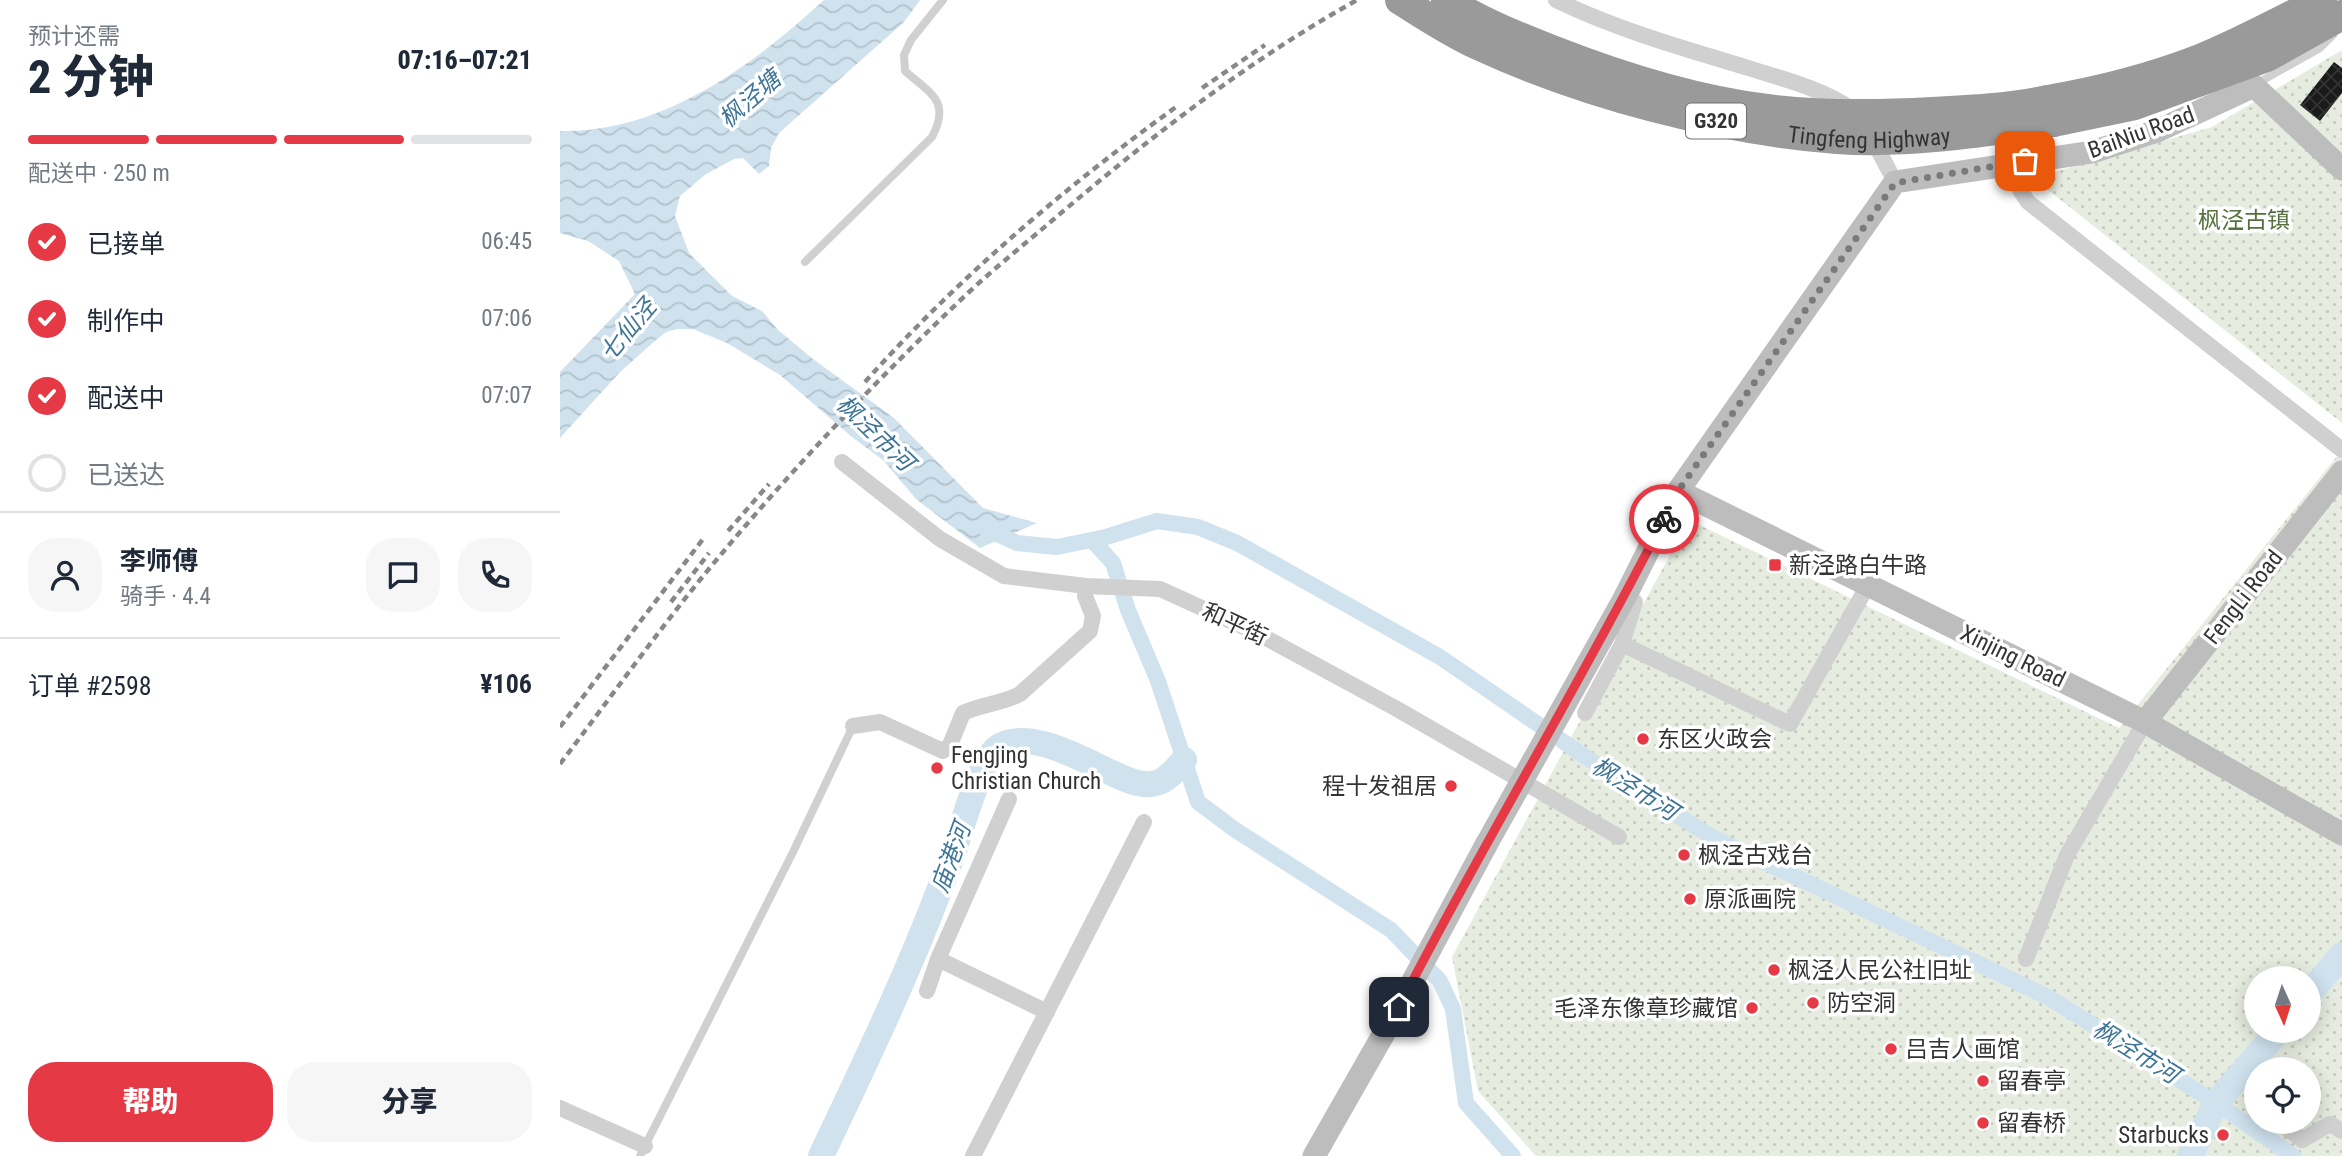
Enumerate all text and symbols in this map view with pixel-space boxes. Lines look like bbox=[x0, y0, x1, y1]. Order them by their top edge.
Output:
text: 预计还需 bbox=[28, 23, 120, 50]
text: 07:16–07:21 bbox=[398, 45, 532, 75]
text: 2 分钟 bbox=[28, 50, 154, 104]
water label: 枫泾塘 bbox=[714, 62, 789, 133]
street label: BaiNiu Road bbox=[2084, 101, 2198, 164]
road number: G320 bbox=[1686, 104, 1746, 138]
street label: Tingfeng Highway bbox=[1786, 121, 1952, 154]
pin bbox=[1995, 131, 2055, 191]
icon: bag bbox=[2006, 142, 2044, 180]
text: 配送中 · 250 m bbox=[28, 160, 170, 187]
park label: 枫泾古镇 bbox=[2198, 207, 2290, 234]
icon: check bbox=[28, 223, 66, 261]
text: 06:45 bbox=[481, 228, 532, 255]
text: 已接单 bbox=[87, 229, 165, 259]
water label: 七仙泾 bbox=[594, 292, 663, 367]
icon: check bbox=[28, 300, 66, 338]
text: 07:06 bbox=[481, 305, 532, 332]
text: 制作中 bbox=[87, 306, 165, 336]
icon: check bbox=[28, 377, 66, 415]
text: 07:07 bbox=[481, 382, 532, 409]
text: 配送中 bbox=[87, 383, 165, 413]
water label: 枫泾市河 bbox=[831, 390, 922, 479]
text: 已送达 bbox=[87, 460, 165, 490]
courier bbox=[1629, 484, 1699, 554]
icon: bike bbox=[1645, 500, 1683, 538]
button: person bbox=[28, 538, 102, 612]
button: chat bbox=[366, 538, 440, 612]
button: phone bbox=[458, 538, 532, 612]
street label: FengLi Road bbox=[2198, 545, 2288, 650]
text: 李师傅 bbox=[120, 546, 198, 576]
place label: 新泾路白牛路 bbox=[1789, 552, 1927, 579]
marker: 新泾路白牛路 bbox=[1767, 557, 1783, 573]
text: 骑手 · 4.4 bbox=[120, 583, 211, 610]
street label: 和平街 bbox=[1198, 598, 1272, 651]
street label: Xinjing Road bbox=[1956, 619, 2070, 693]
text: ¥106 bbox=[480, 669, 532, 699]
text: 订单 #2598 bbox=[28, 671, 152, 701]
place label: 东区火政会 bbox=[1657, 726, 1772, 753]
marker: 东区火政会 bbox=[1635, 731, 1651, 747]
place label: Fengjing Christian Church bbox=[951, 742, 1101, 795]
water label: 枫泾市河 bbox=[1587, 752, 1687, 828]
marker: Fengjing Christian Church bbox=[929, 760, 945, 776]
place label: 程十发祖居 bbox=[1322, 773, 1437, 800]
marker: 程十发祖居 bbox=[1443, 778, 1459, 794]
water label: 庙港河 bbox=[926, 816, 978, 897]
place label: 枫泾古戏台 bbox=[1698, 842, 1813, 869]
marker: 枫泾古戏台 bbox=[1676, 847, 1692, 863]
place label: 原派画院 bbox=[1704, 886, 1796, 913]
marker: 原派画院 bbox=[1682, 891, 1698, 907]
place label: 枫泾人民公社旧址 bbox=[1788, 957, 1972, 984]
marker: 枫泾人民公社旧址 bbox=[1766, 962, 1782, 978]
north arrow bbox=[2244, 966, 2320, 1043]
map controls bbox=[2244, 966, 2321, 1134]
pin bbox=[1369, 977, 1429, 1037]
icon: home bbox=[1380, 988, 1418, 1026]
place label: 防空洞 bbox=[1827, 990, 1896, 1017]
place label: 毛泽东像章珍藏馆 bbox=[1554, 995, 1738, 1022]
marker: 防空洞 bbox=[1805, 995, 1821, 1011]
marker: 毛泽东像章珍藏馆 bbox=[1744, 1000, 1760, 1016]
water label: 枫泾市河 bbox=[2088, 1015, 2188, 1091]
place label: 吕吉人画馆 bbox=[1905, 1036, 2020, 1063]
marker: 吕吉人画馆 bbox=[1883, 1041, 1899, 1057]
button: locate bbox=[2244, 1057, 2321, 1134]
button: 帮助 bbox=[28, 1062, 273, 1142]
button: 分享 bbox=[287, 1062, 532, 1142]
place label: 留春亭 bbox=[1997, 1068, 2066, 1095]
marker: 留春亭 bbox=[1975, 1073, 1991, 1089]
place label: 留春桥 bbox=[1997, 1110, 2066, 1137]
marker: 留春桥 bbox=[1975, 1115, 1991, 1131]
place label: Starbucks bbox=[2118, 1122, 2209, 1149]
marker: Starbucks bbox=[2215, 1127, 2231, 1143]

